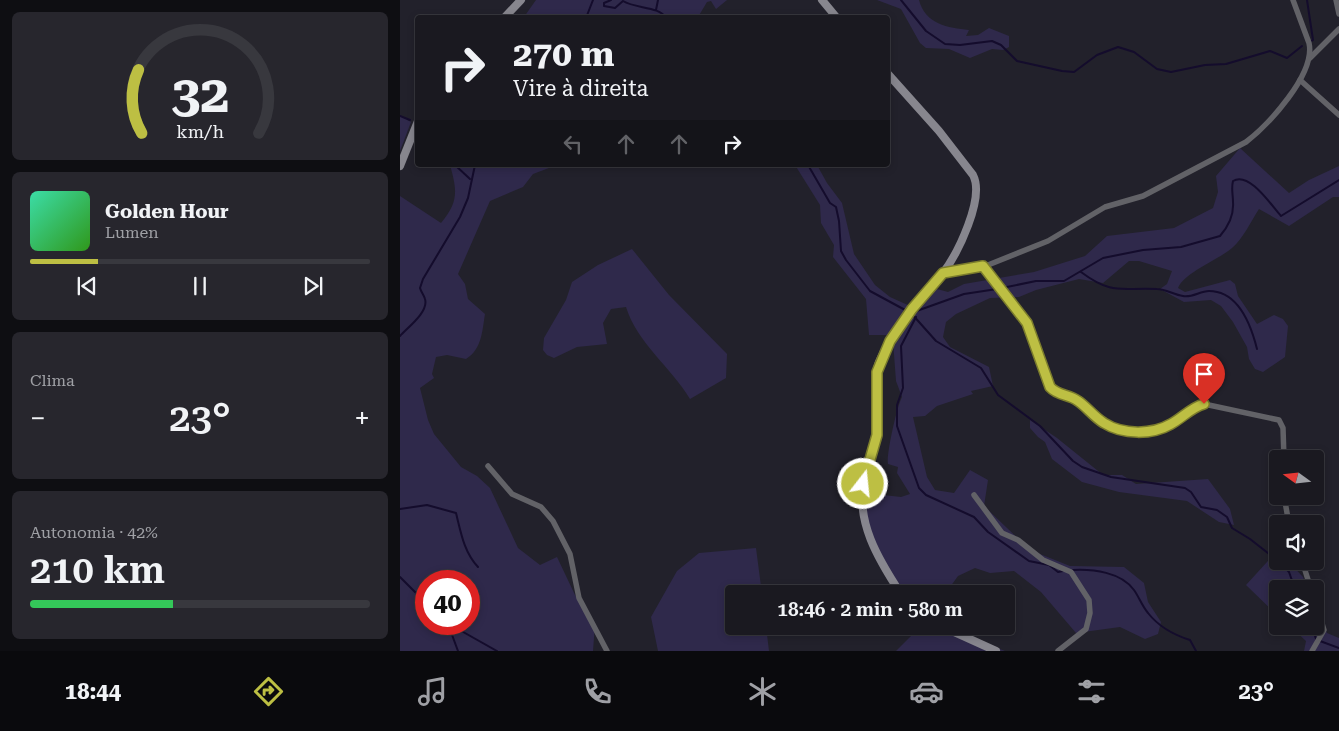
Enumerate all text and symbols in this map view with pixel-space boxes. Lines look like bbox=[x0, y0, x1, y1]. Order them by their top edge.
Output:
text: 270 m bbox=[513, 34, 614, 75]
icon: right bbox=[430, 35, 495, 100]
text: 32 bbox=[171, 64, 229, 125]
text: Vire à direita bbox=[513, 76, 648, 101]
text: km/h bbox=[176, 121, 224, 142]
icon: left bbox=[559, 130, 587, 158]
icon: ahead bbox=[612, 130, 640, 158]
icon: ahead bbox=[665, 130, 693, 158]
icon: right bbox=[718, 130, 746, 158]
text: Golden Hour bbox=[105, 200, 229, 223]
text: Lumen bbox=[105, 223, 159, 242]
icon: previous bbox=[73, 272, 101, 300]
icon: pause bbox=[186, 272, 214, 300]
icon: next bbox=[299, 272, 327, 300]
pin bbox=[1183, 353, 1225, 404]
icon: arrive bbox=[1190, 360, 1218, 388]
text: Clima bbox=[30, 371, 75, 390]
text: 23° bbox=[169, 396, 231, 440]
text: − bbox=[30, 402, 46, 435]
text: + bbox=[354, 402, 370, 435]
north arrow bbox=[1269, 450, 1324, 505]
map controls bbox=[1269, 450, 1324, 635]
position arrow bbox=[836, 457, 888, 509]
button: sound bbox=[1269, 515, 1324, 570]
text: Autonomia · 42% bbox=[30, 523, 158, 542]
text: 210 km bbox=[30, 548, 165, 592]
speed limit sign: 40 bbox=[415, 570, 480, 635]
button: layers bbox=[1269, 580, 1324, 635]
text: 18:46 · 2 min · 580 m bbox=[777, 598, 963, 621]
icon: directions bbox=[251, 674, 286, 709]
icon: music bbox=[415, 674, 450, 709]
icon: phone bbox=[580, 674, 615, 709]
icon: climate bbox=[745, 674, 780, 709]
icon: car bbox=[909, 674, 944, 709]
icon: filters bbox=[1074, 674, 1109, 709]
text: 18:44 bbox=[65, 679, 121, 704]
text: 23° bbox=[1238, 679, 1274, 704]

